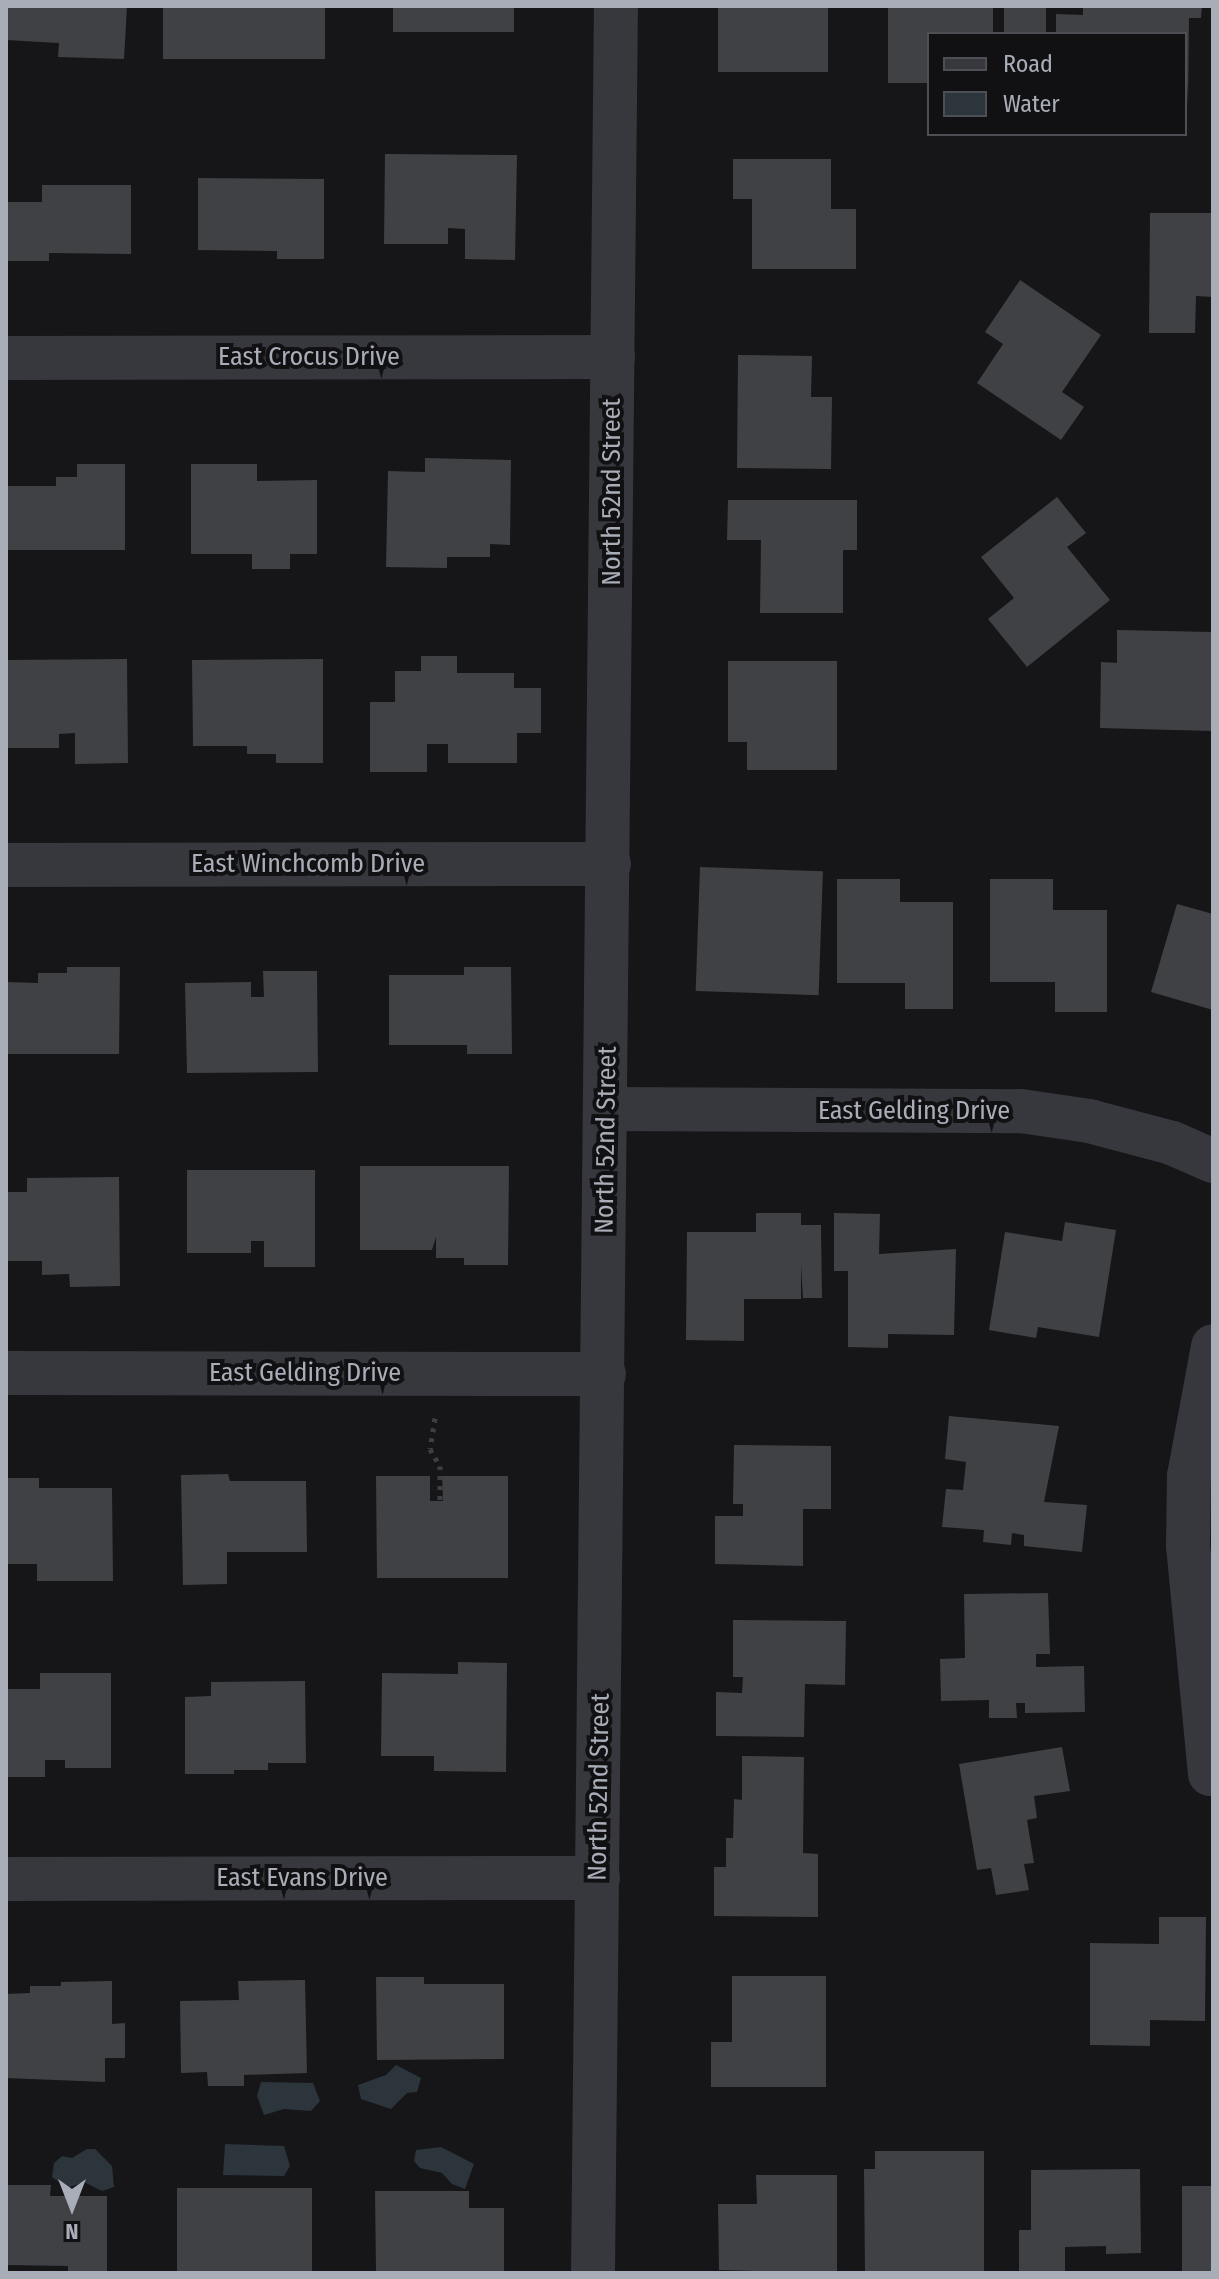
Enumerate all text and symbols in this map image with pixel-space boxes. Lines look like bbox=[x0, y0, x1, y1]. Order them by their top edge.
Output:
legend bbox=[927, 32, 1187, 136]
text: Road bbox=[1003, 50, 1053, 78]
text: Water bbox=[1003, 90, 1060, 118]
street label: East Crocus Drive bbox=[218, 341, 400, 373]
street label: North 52nd Street bbox=[596, 398, 628, 586]
street label: East Winchcomb Drive bbox=[191, 848, 425, 880]
street label: North 52nd Street bbox=[589, 1046, 623, 1234]
street label: East Gelding Drive bbox=[818, 1095, 1010, 1127]
street label: East Gelding Drive bbox=[209, 1357, 401, 1389]
street label: North 52nd Street bbox=[582, 1693, 616, 1881]
street label: East Evans Drive bbox=[216, 1862, 388, 1894]
north arrow bbox=[32, 2167, 112, 2247]
text: N bbox=[65, 2218, 79, 2245]

